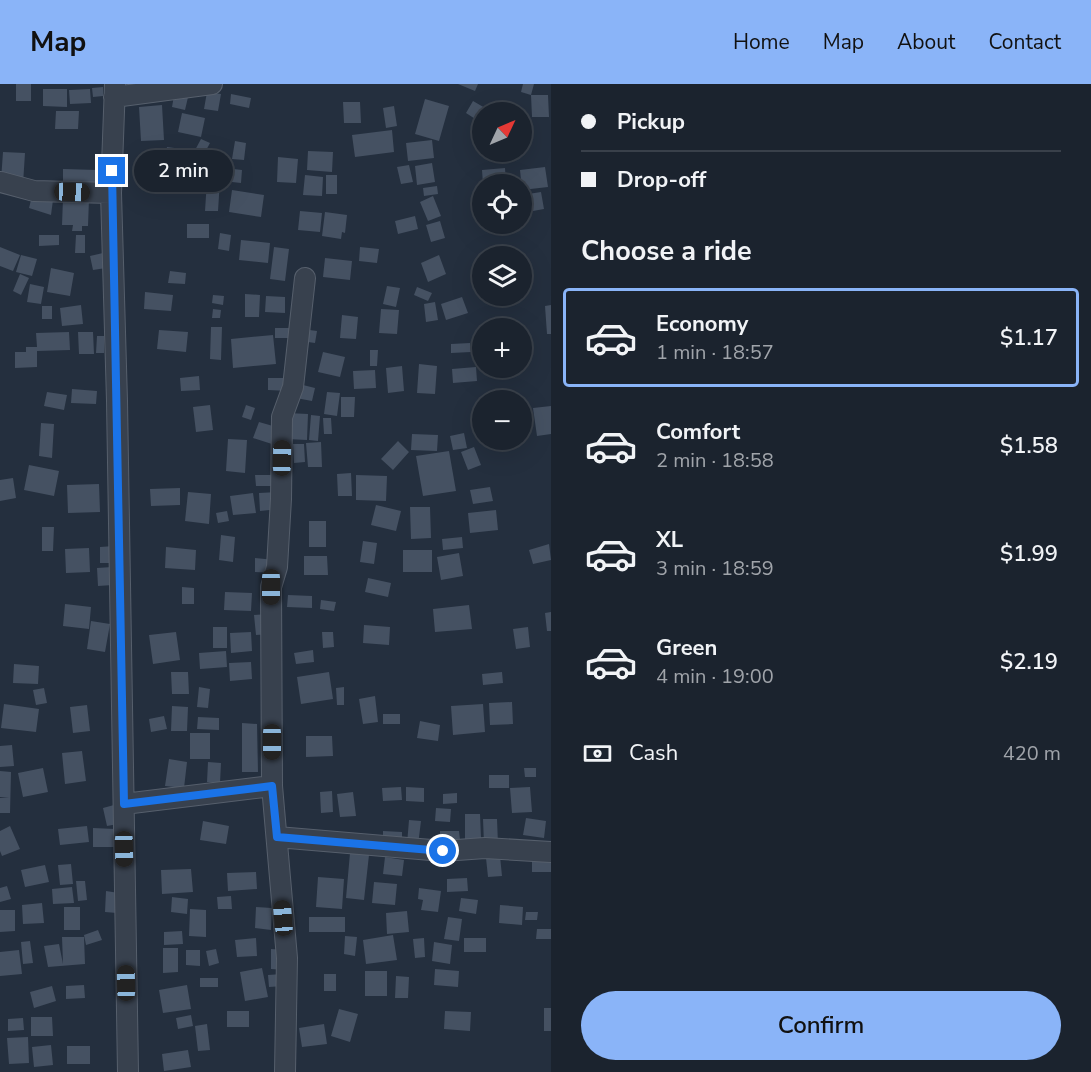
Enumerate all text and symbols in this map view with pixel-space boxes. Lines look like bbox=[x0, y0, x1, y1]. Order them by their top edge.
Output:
text: Map bbox=[30, 23, 86, 61]
text: Home bbox=[733, 28, 790, 56]
text: Map bbox=[823, 28, 864, 56]
text: About bbox=[897, 28, 955, 56]
text: Contact bbox=[988, 28, 1061, 56]
north arrow bbox=[472, 102, 532, 162]
map controls bbox=[472, 102, 532, 450]
text: Pickup bbox=[617, 107, 685, 137]
callout: 2 min bbox=[133, 150, 232, 192]
route end bbox=[98, 157, 125, 184]
text: 2 min bbox=[158, 157, 209, 184]
text: Drop-off bbox=[617, 165, 706, 195]
button: locate bbox=[472, 174, 532, 234]
car bbox=[54, 182, 90, 202]
text: Choose a ride bbox=[581, 233, 752, 270]
button: layers bbox=[472, 246, 532, 306]
text: Economy bbox=[656, 309, 748, 339]
icon: car bbox=[584, 311, 638, 365]
button: + bbox=[472, 318, 532, 378]
text: $1.17 bbox=[1000, 323, 1058, 353]
text: 1 min · 18:57 bbox=[656, 339, 774, 366]
button: − bbox=[472, 390, 532, 450]
text: Comfort bbox=[656, 417, 740, 447]
icon: car bbox=[584, 419, 638, 473]
text: $1.58 bbox=[1000, 431, 1058, 461]
car bbox=[273, 440, 291, 476]
text: 2 min · 18:58 bbox=[656, 447, 774, 474]
text: XL bbox=[656, 525, 683, 555]
icon: car bbox=[584, 527, 638, 581]
text: $1.99 bbox=[1000, 539, 1058, 569]
text: 3 min · 18:59 bbox=[656, 555, 774, 582]
car bbox=[262, 569, 280, 605]
text: Green bbox=[656, 633, 717, 663]
icon: car bbox=[584, 635, 638, 689]
text: $2.19 bbox=[1000, 647, 1058, 677]
text: 4 min · 19:00 bbox=[656, 663, 774, 690]
car bbox=[263, 724, 281, 760]
icon: cash bbox=[581, 737, 614, 770]
text: Cash bbox=[629, 738, 678, 768]
text: 420 m bbox=[1003, 740, 1061, 767]
car bbox=[115, 831, 133, 867]
route start bbox=[429, 837, 456, 864]
car bbox=[272, 899, 294, 937]
car bbox=[117, 965, 135, 1001]
button: Confirm bbox=[581, 991, 1061, 1060]

